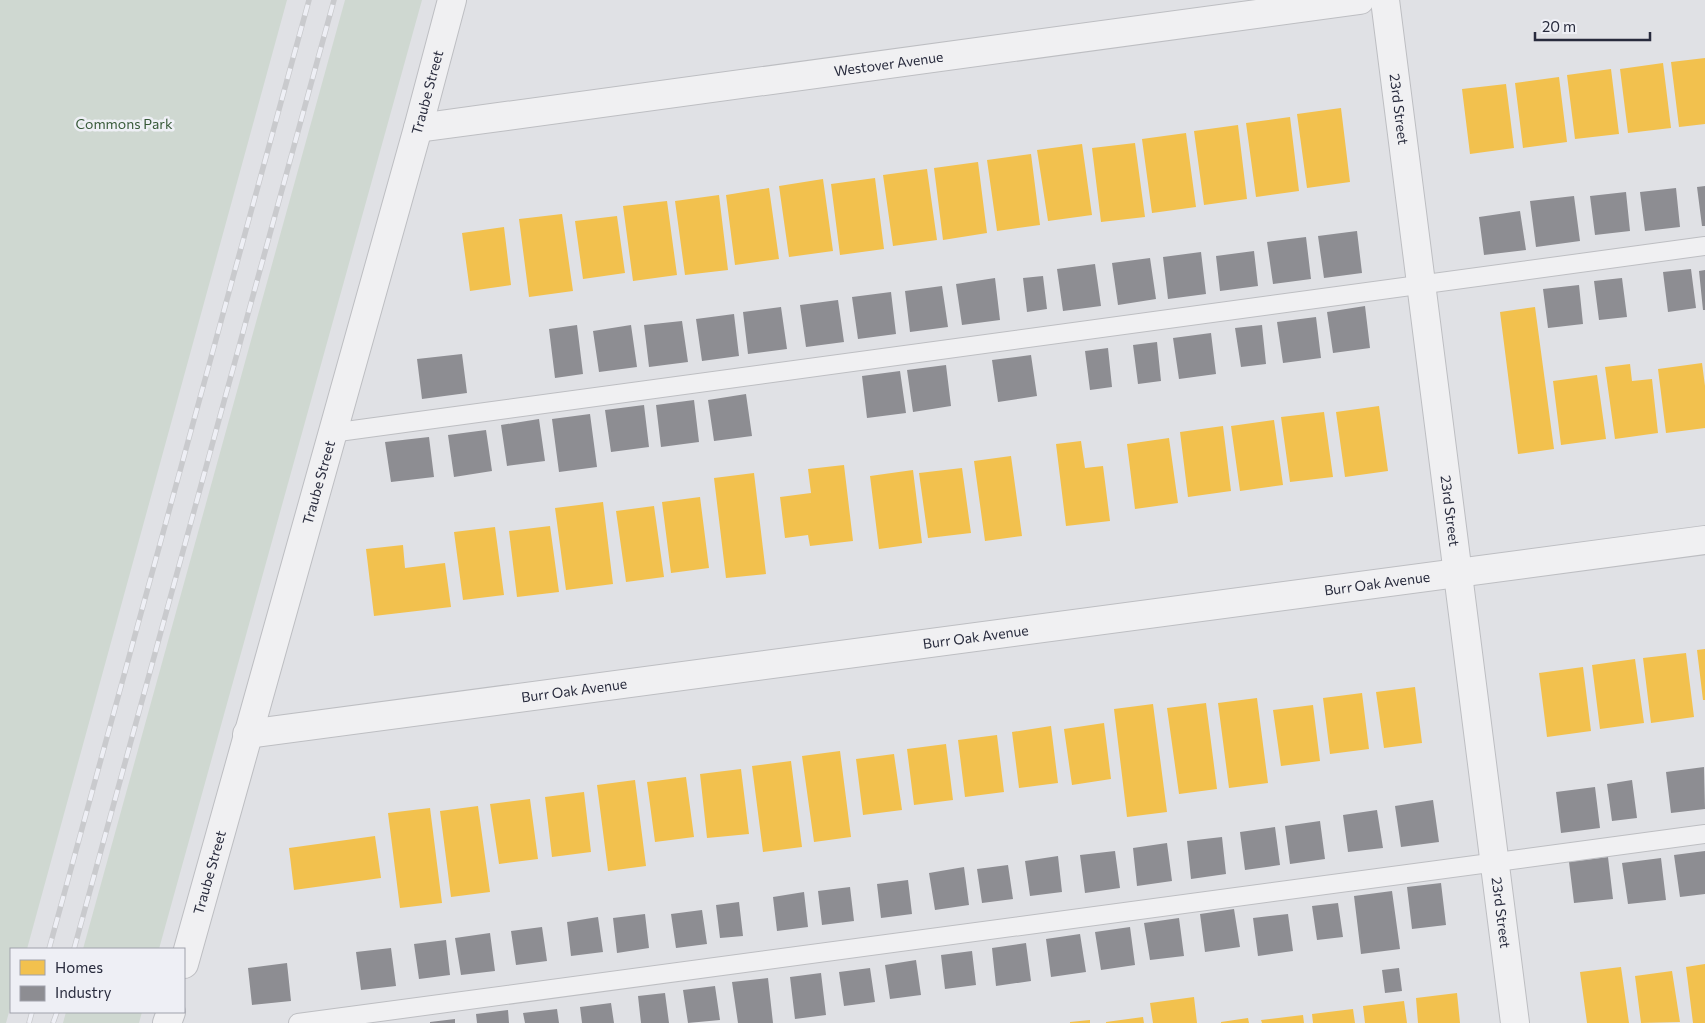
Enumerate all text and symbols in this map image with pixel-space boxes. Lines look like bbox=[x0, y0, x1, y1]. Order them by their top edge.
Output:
scale bar bbox=[1535, 10, 1650, 42]
text: 20 m bbox=[1542, 17, 1576, 35]
street label: Traube Street bbox=[408, 48, 446, 136]
street label: Westover Avenue bbox=[833, 48, 944, 79]
street label: 23rd Street bbox=[1386, 73, 1412, 146]
park label: Commons Park bbox=[75, 115, 173, 132]
street label: Traube Street bbox=[298, 438, 338, 526]
street label: 23rd Street bbox=[1437, 474, 1463, 548]
street label: Burr Oak Avenue bbox=[1323, 568, 1431, 599]
street label: Burr Oak Avenue bbox=[922, 621, 1029, 652]
street label: Burr Oak Avenue bbox=[520, 675, 628, 705]
street label: Traube Street bbox=[189, 828, 229, 916]
street label: 23rd Street bbox=[1489, 876, 1514, 949]
legend bbox=[10, 948, 185, 1013]
text: Homes bbox=[55, 958, 103, 976]
text: Industry bbox=[55, 983, 112, 1001]

